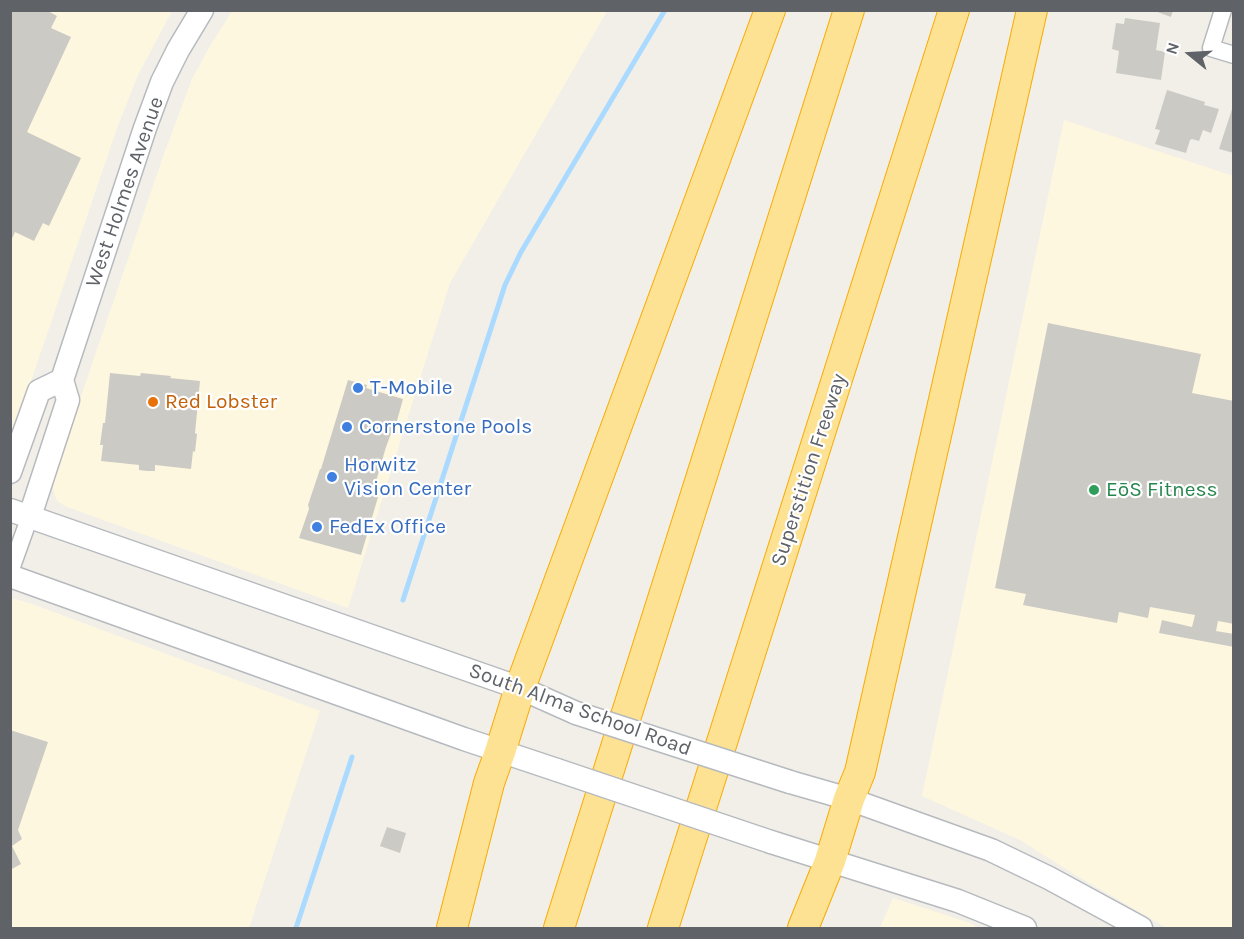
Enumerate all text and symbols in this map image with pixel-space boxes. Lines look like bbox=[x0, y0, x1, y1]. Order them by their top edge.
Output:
north arrow bbox=[1160, 24, 1220, 84]
text: N bbox=[1162, 40, 1183, 57]
street label: West Holmes Avenue bbox=[81, 93, 169, 291]
street label: Superstition Freeway bbox=[766, 370, 852, 570]
place label: T-Mobile bbox=[370, 375, 452, 401]
marker: T-Mobile bbox=[351, 381, 365, 395]
place label: Red Lobster bbox=[165, 389, 277, 415]
marker: Red Lobster bbox=[146, 395, 160, 409]
place label: Cornerstone Pools bbox=[359, 414, 532, 440]
marker: Cornerstone Pools bbox=[340, 420, 354, 434]
place label: Horwitz Vision Center bbox=[344, 452, 471, 502]
marker: Horwitz Vision Center bbox=[325, 470, 339, 484]
place label: EōS Fitness bbox=[1106, 477, 1218, 503]
marker: EōS Fitness bbox=[1087, 483, 1101, 497]
place label: FedEx Office bbox=[329, 514, 446, 540]
marker: FedEx Office bbox=[310, 520, 324, 534]
street label: South Alma School Road bbox=[465, 658, 695, 762]

